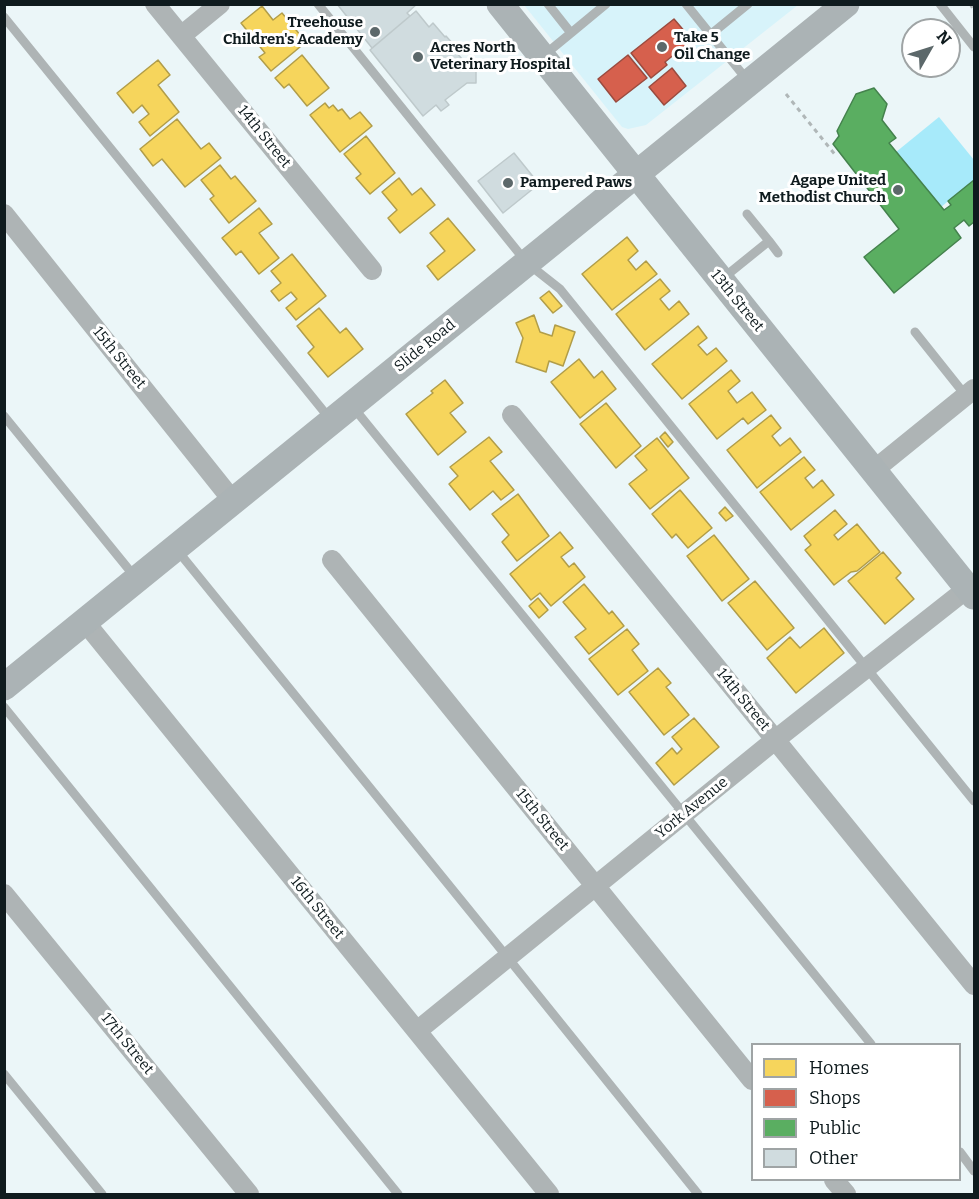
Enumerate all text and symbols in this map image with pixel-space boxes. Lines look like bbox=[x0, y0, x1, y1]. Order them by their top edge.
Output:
place label: Treehouse Children's Academy bbox=[223, 14, 363, 49]
north arrow bbox=[901, 18, 961, 78]
marker: Treehouse Children's Academy bbox=[368, 25, 382, 39]
text: N bbox=[933, 27, 955, 48]
place label: Take 5 Oil Change bbox=[674, 29, 750, 64]
place label: Acres North Veterinary Hospital bbox=[430, 39, 570, 74]
marker: Take 5 Oil Change bbox=[655, 40, 669, 54]
marker: Acres North Veterinary Hospital bbox=[411, 50, 425, 64]
street label: 14th Street bbox=[233, 102, 295, 172]
place label: Agape United Methodist Church bbox=[759, 172, 886, 207]
place label: Pampered Paws bbox=[520, 174, 632, 192]
marker: Pampered Paws bbox=[501, 176, 515, 190]
marker: Agape United Methodist Church bbox=[891, 183, 905, 197]
street label: 13th Street bbox=[707, 266, 767, 336]
street label: Slide Road bbox=[391, 316, 459, 376]
street label: 15th Street bbox=[89, 324, 149, 392]
street label: 14th Street bbox=[712, 665, 774, 735]
street label: York Avenue bbox=[652, 773, 732, 843]
street label: 15th Street bbox=[512, 786, 572, 854]
street label: 16th Street bbox=[286, 873, 348, 943]
street label: 17th Street bbox=[97, 1010, 157, 1078]
legend bbox=[751, 1043, 961, 1181]
text: Homes bbox=[809, 1057, 869, 1079]
text: Shops bbox=[809, 1087, 861, 1109]
text: Public bbox=[809, 1117, 861, 1139]
text: Other bbox=[809, 1147, 858, 1169]

